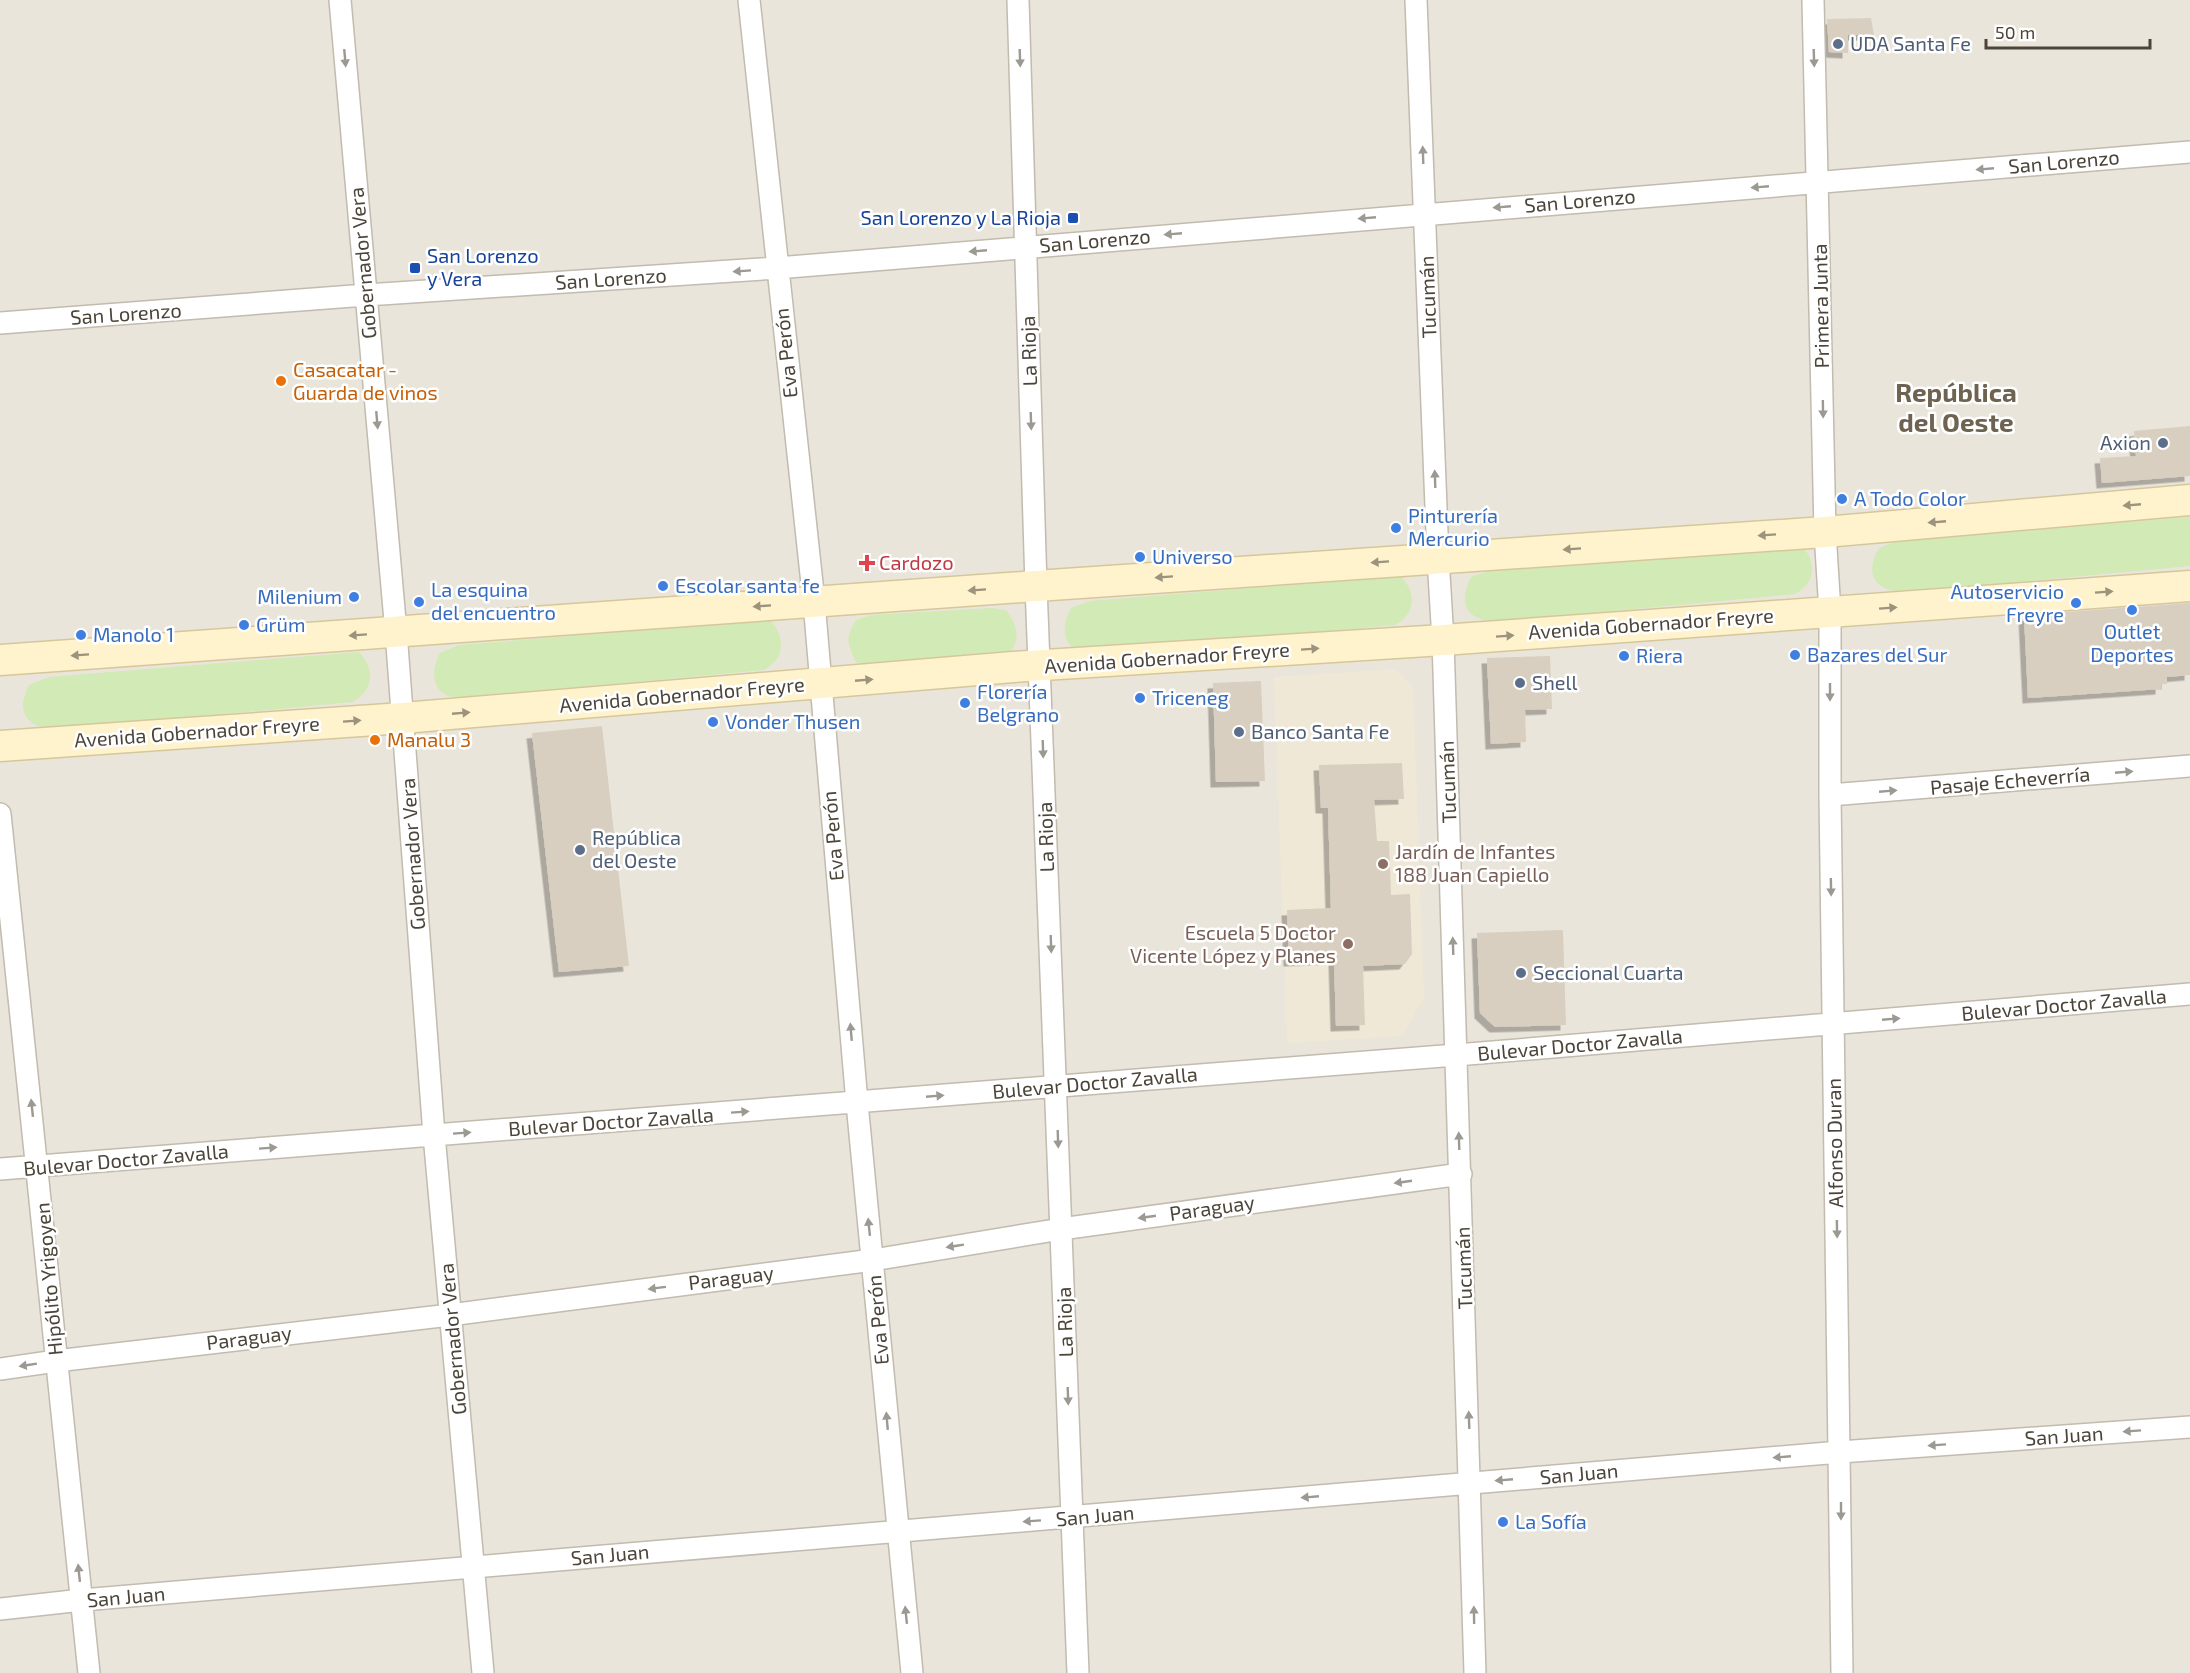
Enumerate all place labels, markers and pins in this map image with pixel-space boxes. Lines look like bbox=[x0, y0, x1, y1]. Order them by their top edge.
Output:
place label: UDA Santa Fe bbox=[1850, 31, 1971, 55]
marker: UDA Santa Fe bbox=[1831, 37, 1845, 51]
place label: San Lorenzo y La Rioja bbox=[860, 205, 1061, 229]
marker: San Lorenzo y La Rioja bbox=[1066, 211, 1080, 225]
place label: San Lorenzo y Vera bbox=[427, 243, 539, 290]
marker: San Lorenzo y Vera bbox=[408, 261, 422, 275]
place label: Casacatar - Guarda de vinos bbox=[293, 357, 438, 404]
marker: Casacatar - Guarda de vinos bbox=[274, 374, 288, 388]
place label: Axion bbox=[2100, 430, 2151, 454]
marker: Axion bbox=[2156, 436, 2170, 450]
place label: A Todo Color bbox=[1854, 486, 1966, 510]
marker: A Todo Color bbox=[1835, 492, 1849, 506]
place label: Pinturería Mercurio bbox=[1408, 503, 1498, 550]
marker: Pinturería Mercurio bbox=[1389, 521, 1403, 535]
place label: Universo bbox=[1152, 544, 1233, 568]
place label: Cardozo bbox=[879, 550, 954, 574]
marker: Universo bbox=[1133, 550, 1147, 564]
marker: Cardozo bbox=[860, 556, 874, 570]
place label: Escolar santa fe bbox=[675, 573, 820, 597]
place label: La esquina del encuentro bbox=[431, 577, 556, 624]
marker: Escolar santa fe bbox=[656, 579, 670, 593]
place label: Autoservicio Freyre bbox=[1951, 579, 2064, 626]
place label: Milenium bbox=[257, 584, 342, 608]
marker: Milenium bbox=[347, 590, 361, 604]
marker: La esquina del encuentro bbox=[412, 595, 426, 609]
marker: Autoservicio Freyre bbox=[2069, 596, 2083, 610]
marker: Outlet Deportes bbox=[2125, 603, 2139, 617]
place label: Grüm bbox=[256, 612, 306, 636]
marker: Grüm bbox=[237, 618, 251, 632]
place label: Outlet Deportes bbox=[2090, 619, 2174, 666]
place label: Manolo 1 bbox=[93, 622, 174, 646]
marker: Manolo 1 bbox=[74, 628, 88, 642]
place label: Bazares del Sur bbox=[1807, 642, 1947, 666]
place label: Riera bbox=[1636, 643, 1683, 667]
marker: Bazares del Sur bbox=[1788, 648, 1802, 662]
marker: Riera bbox=[1617, 649, 1631, 663]
place label: Shell bbox=[1532, 670, 1578, 694]
marker: Shell bbox=[1513, 676, 1527, 690]
place label: Florería Belgrano bbox=[977, 679, 1059, 726]
place label: Triceneg bbox=[1152, 685, 1229, 709]
marker: Triceneg bbox=[1133, 691, 1147, 705]
marker: Florería Belgrano bbox=[958, 696, 972, 710]
place label: Vonder Thusen bbox=[725, 709, 860, 733]
marker: Vonder Thusen bbox=[706, 715, 720, 729]
place label: Banco Santa Fe bbox=[1251, 719, 1390, 743]
marker: Banco Santa Fe bbox=[1232, 725, 1246, 739]
place label: Manalu 3 bbox=[387, 727, 471, 751]
marker: Manalu 3 bbox=[368, 733, 382, 747]
place label: República del Oeste bbox=[592, 825, 681, 872]
place label: Jardín de Infantes 188 Juan Capiello bbox=[1395, 839, 1555, 886]
marker: República del Oeste bbox=[573, 843, 587, 857]
marker: Jardín de Infantes 188 Juan Capiello bbox=[1376, 857, 1390, 871]
place label: Escuela 5 Doctor Vicente López y Planes bbox=[1130, 920, 1336, 967]
marker: Escuela 5 Doctor Vicente López y Planes bbox=[1341, 937, 1355, 951]
place label: Seccional Cuarta bbox=[1533, 960, 1684, 984]
marker: Seccional Cuarta bbox=[1514, 966, 1528, 980]
place label: La Sofía bbox=[1515, 1509, 1587, 1533]
marker: La Sofía bbox=[1496, 1515, 1510, 1529]

